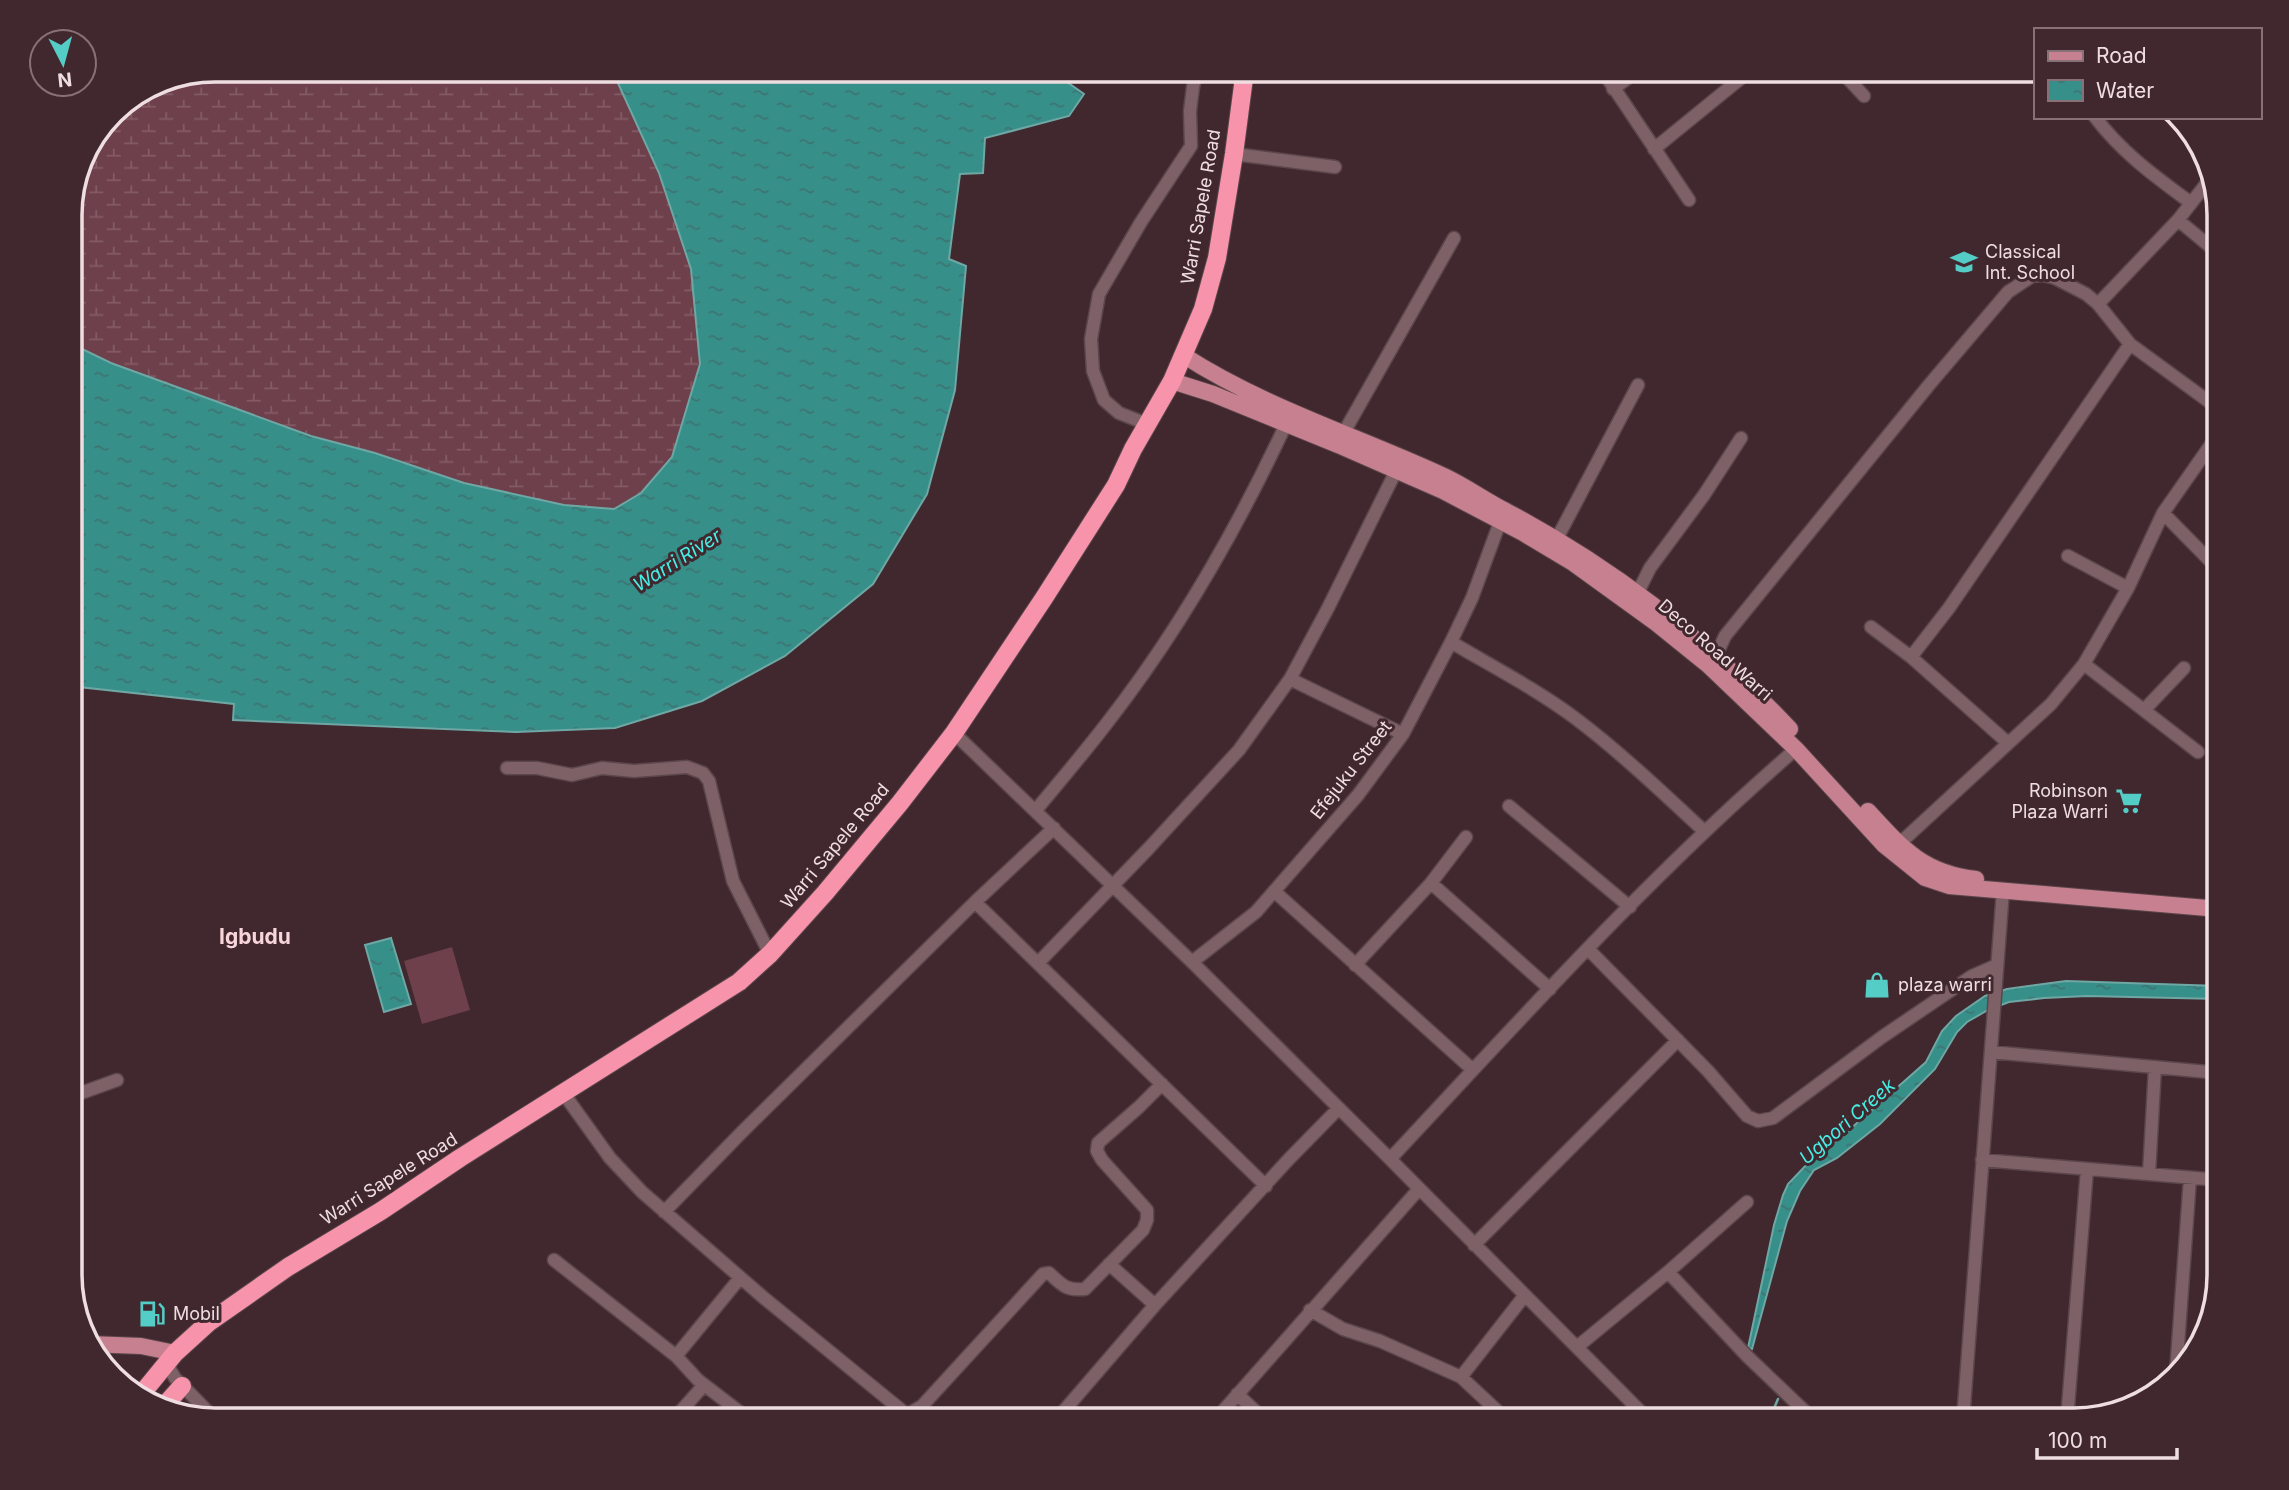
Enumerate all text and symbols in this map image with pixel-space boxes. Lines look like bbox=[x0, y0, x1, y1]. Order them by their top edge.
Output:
north arrow bbox=[28, 28, 98, 98]
legend bbox=[2034, 28, 2261, 119]
text: Road bbox=[2096, 43, 2147, 68]
text: N bbox=[56, 67, 73, 92]
text: Water bbox=[2096, 78, 2154, 103]
street label: Warri Sapele Road bbox=[1177, 128, 1224, 286]
place label: Classical Int. School bbox=[1985, 241, 2075, 283]
school or university icon: Classical Int. School bbox=[1949, 247, 1979, 277]
water label: Warri River bbox=[629, 524, 726, 597]
street label: Deco Road Warri bbox=[1654, 595, 1776, 705]
street label: Efejuku Street bbox=[1306, 716, 1396, 823]
street label: Warri Sapele Road bbox=[776, 779, 893, 913]
place label: Robinson Plaza Warri bbox=[2012, 780, 2108, 822]
supermarket icon: Robinson Plaza Warri bbox=[2114, 786, 2144, 816]
district label: Igbudu bbox=[219, 924, 291, 949]
shop icon: plaza warri bbox=[1862, 970, 1892, 1000]
place label: plaza warri bbox=[1898, 974, 1992, 995]
water label: Ugbori Creek bbox=[1795, 1073, 1900, 1169]
street label: Warri Sapele Road bbox=[317, 1128, 461, 1229]
fuel station icon: Mobil bbox=[137, 1299, 167, 1329]
place label: Mobil bbox=[173, 1303, 220, 1324]
scale bar bbox=[2037, 1416, 2177, 1460]
text: 100 m bbox=[2048, 1428, 2107, 1453]

